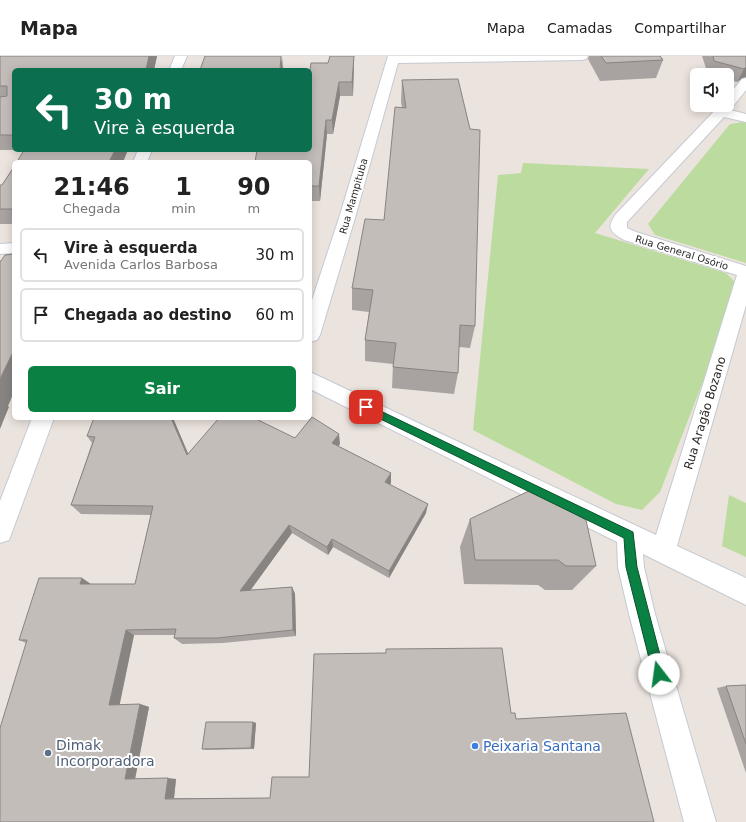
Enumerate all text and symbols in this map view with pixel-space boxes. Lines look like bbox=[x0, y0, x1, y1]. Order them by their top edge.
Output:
text: Mapa bbox=[20, 17, 78, 39]
text: Mapa bbox=[487, 20, 525, 36]
text: Camadas bbox=[547, 20, 612, 36]
text: Compartilhar bbox=[634, 20, 726, 36]
map controls bbox=[690, 68, 734, 112]
button: sound bbox=[690, 68, 734, 112]
text: 30 m bbox=[94, 83, 172, 116]
icon: left bbox=[28, 84, 80, 136]
text: Vire à esquerda bbox=[94, 117, 235, 138]
street label: Rua Mampituba bbox=[337, 157, 370, 235]
text: 21:46 bbox=[53, 173, 130, 201]
text: 1 bbox=[175, 173, 192, 201]
text: 90 bbox=[237, 173, 271, 201]
text: Chegada bbox=[63, 201, 120, 216]
text: min bbox=[171, 201, 196, 216]
text: m bbox=[248, 201, 260, 216]
street label: Rua General Osório bbox=[634, 233, 730, 272]
text: Vire à esquerda bbox=[64, 239, 198, 257]
icon: left bbox=[30, 244, 52, 266]
text: 30 m bbox=[256, 246, 294, 264]
text: Avenida Carlos Barbosa bbox=[64, 257, 218, 272]
icon: arrive bbox=[30, 304, 52, 326]
text: Chegada ao destino bbox=[64, 306, 232, 324]
text: 60 m bbox=[256, 306, 294, 324]
street label: Rua Aragão Bozano bbox=[681, 355, 729, 471]
button: Sair bbox=[28, 366, 296, 412]
pin bbox=[349, 390, 383, 424]
icon: arrive bbox=[355, 396, 377, 418]
position arrow bbox=[638, 653, 680, 695]
place label: Dimak Incorporadora bbox=[56, 737, 155, 769]
place label: Peixaria Santana bbox=[483, 738, 601, 754]
marker: Peixaria Santana bbox=[470, 741, 480, 751]
marker: Dimak Incorporadora bbox=[43, 748, 53, 758]

